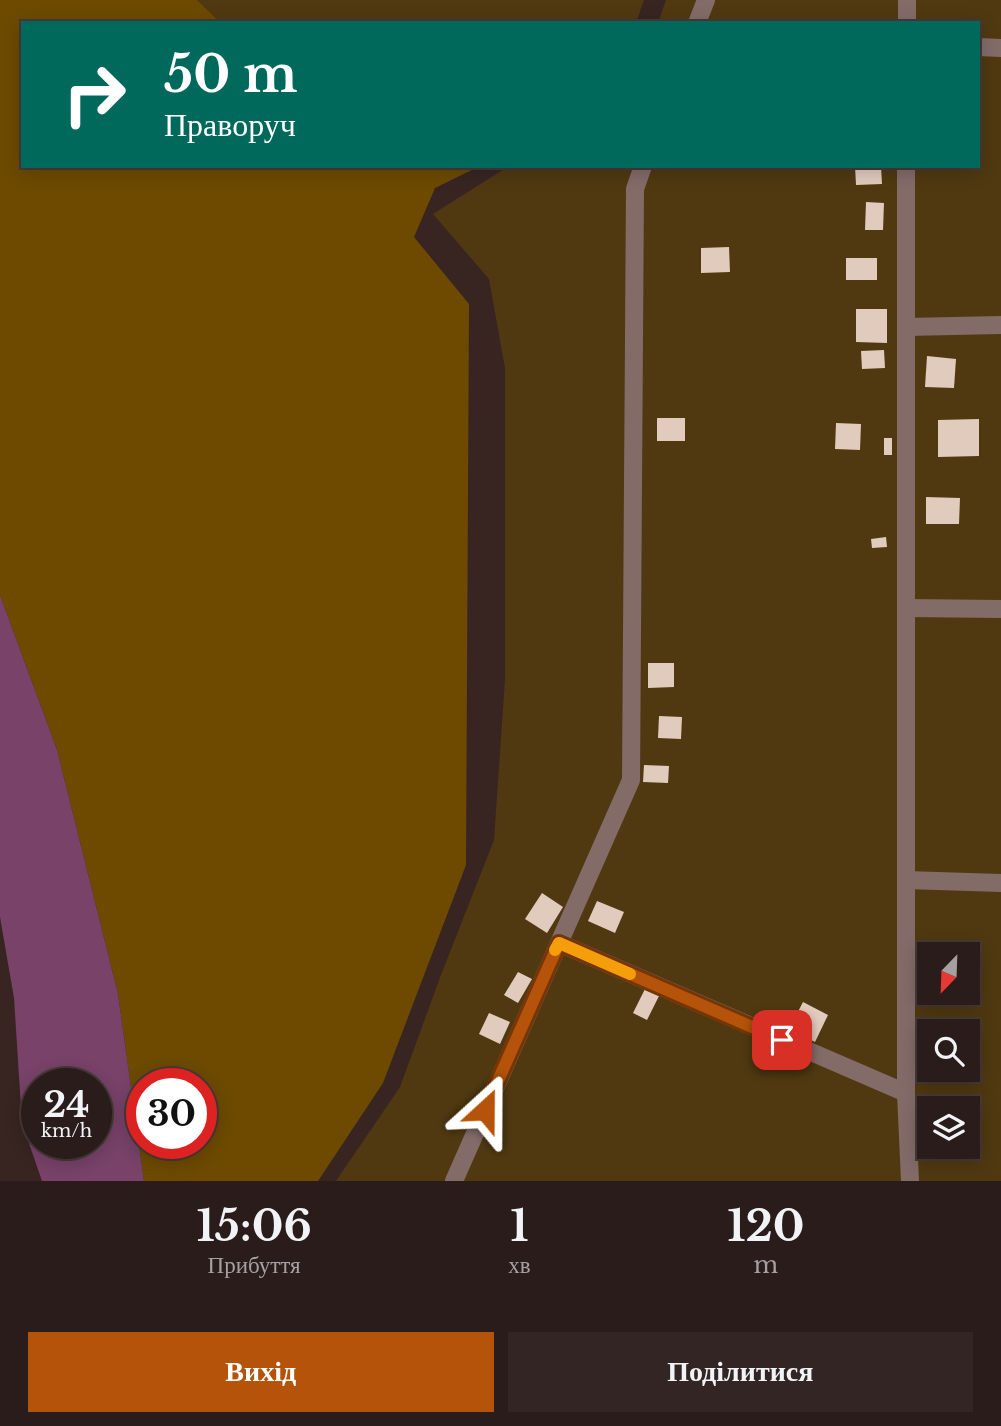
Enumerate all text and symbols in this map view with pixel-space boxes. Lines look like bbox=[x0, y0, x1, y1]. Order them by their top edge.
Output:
text: 50 m bbox=[164, 44, 297, 105]
icon: right bbox=[49, 49, 140, 140]
text: Праворуч bbox=[164, 105, 296, 145]
north arrow bbox=[917, 942, 980, 1004]
map controls bbox=[917, 942, 980, 1159]
pin bbox=[752, 1010, 812, 1070]
button: search bbox=[917, 1019, 980, 1082]
icon: arrive bbox=[763, 1021, 801, 1059]
speed limit sign: 30 bbox=[126, 1068, 217, 1159]
position arrow bbox=[448, 1073, 522, 1147]
text: 24 bbox=[43, 1083, 90, 1126]
button: layers bbox=[917, 1096, 980, 1159]
text: km/h bbox=[41, 1120, 92, 1142]
text: 15:06 bbox=[197, 1200, 312, 1252]
text: 1 bbox=[510, 1200, 529, 1252]
text: 120 bbox=[727, 1200, 805, 1252]
text: Прибуття bbox=[208, 1251, 301, 1279]
text: хв bbox=[508, 1251, 531, 1279]
text: m bbox=[753, 1251, 778, 1279]
button: Вихід bbox=[28, 1332, 494, 1412]
button: Поділитися bbox=[508, 1332, 973, 1412]

